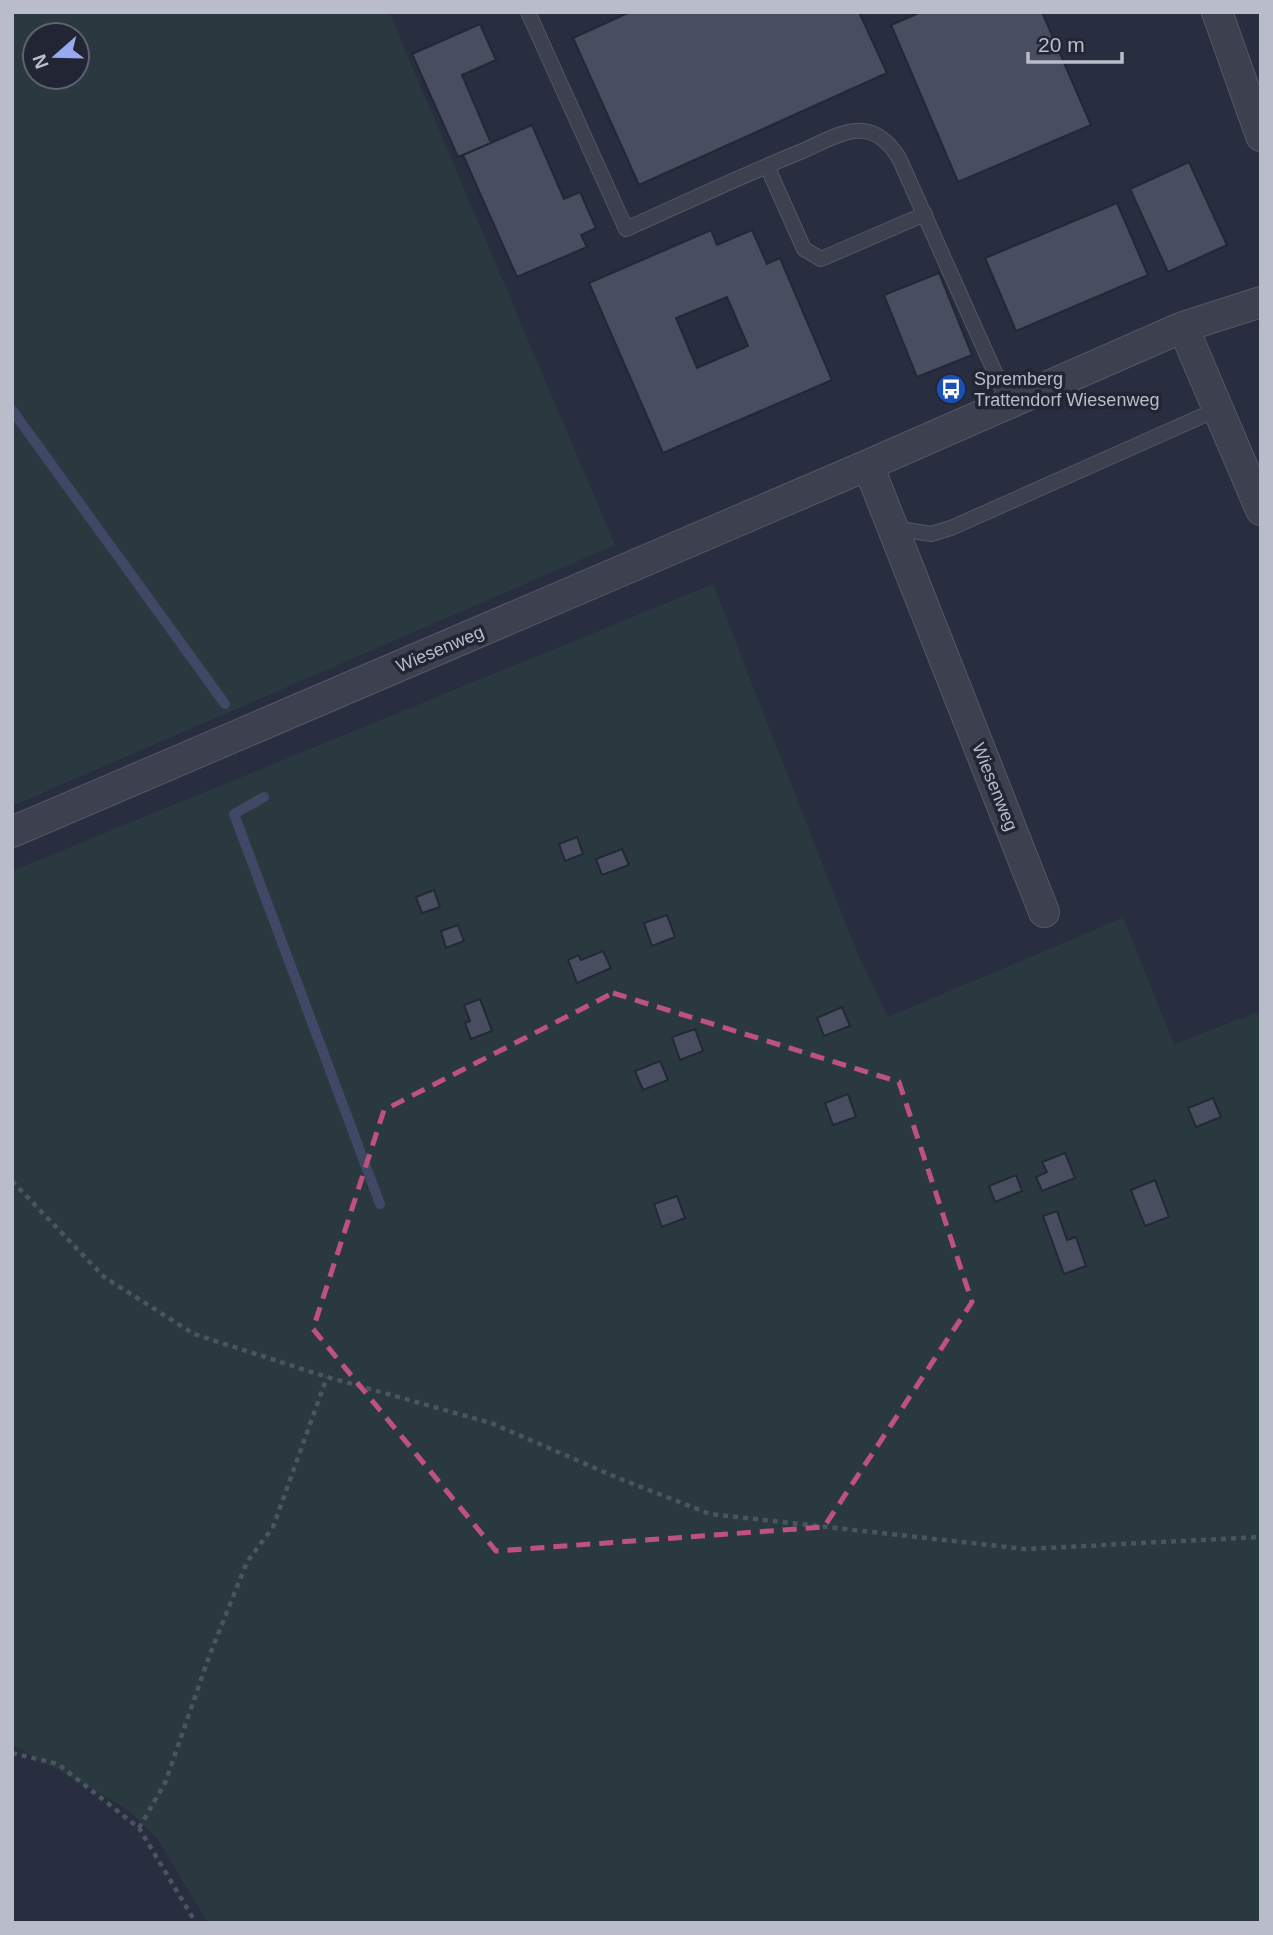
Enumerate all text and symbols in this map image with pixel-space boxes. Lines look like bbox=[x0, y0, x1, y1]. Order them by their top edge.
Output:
north arrow bbox=[21, 21, 91, 91]
scale bar bbox=[1028, 21, 1122, 65]
text: 20 m bbox=[1038, 33, 1085, 56]
text: N bbox=[28, 52, 53, 72]
place label: Spremberg Trattendorf Wiesenweg bbox=[974, 369, 1159, 410]
bus stop icon: Spremberg Trattendorf Wiesenweg bbox=[934, 372, 968, 406]
street label: Wiesenweg bbox=[393, 622, 487, 676]
street label: Wiesenweg bbox=[968, 740, 1022, 834]

